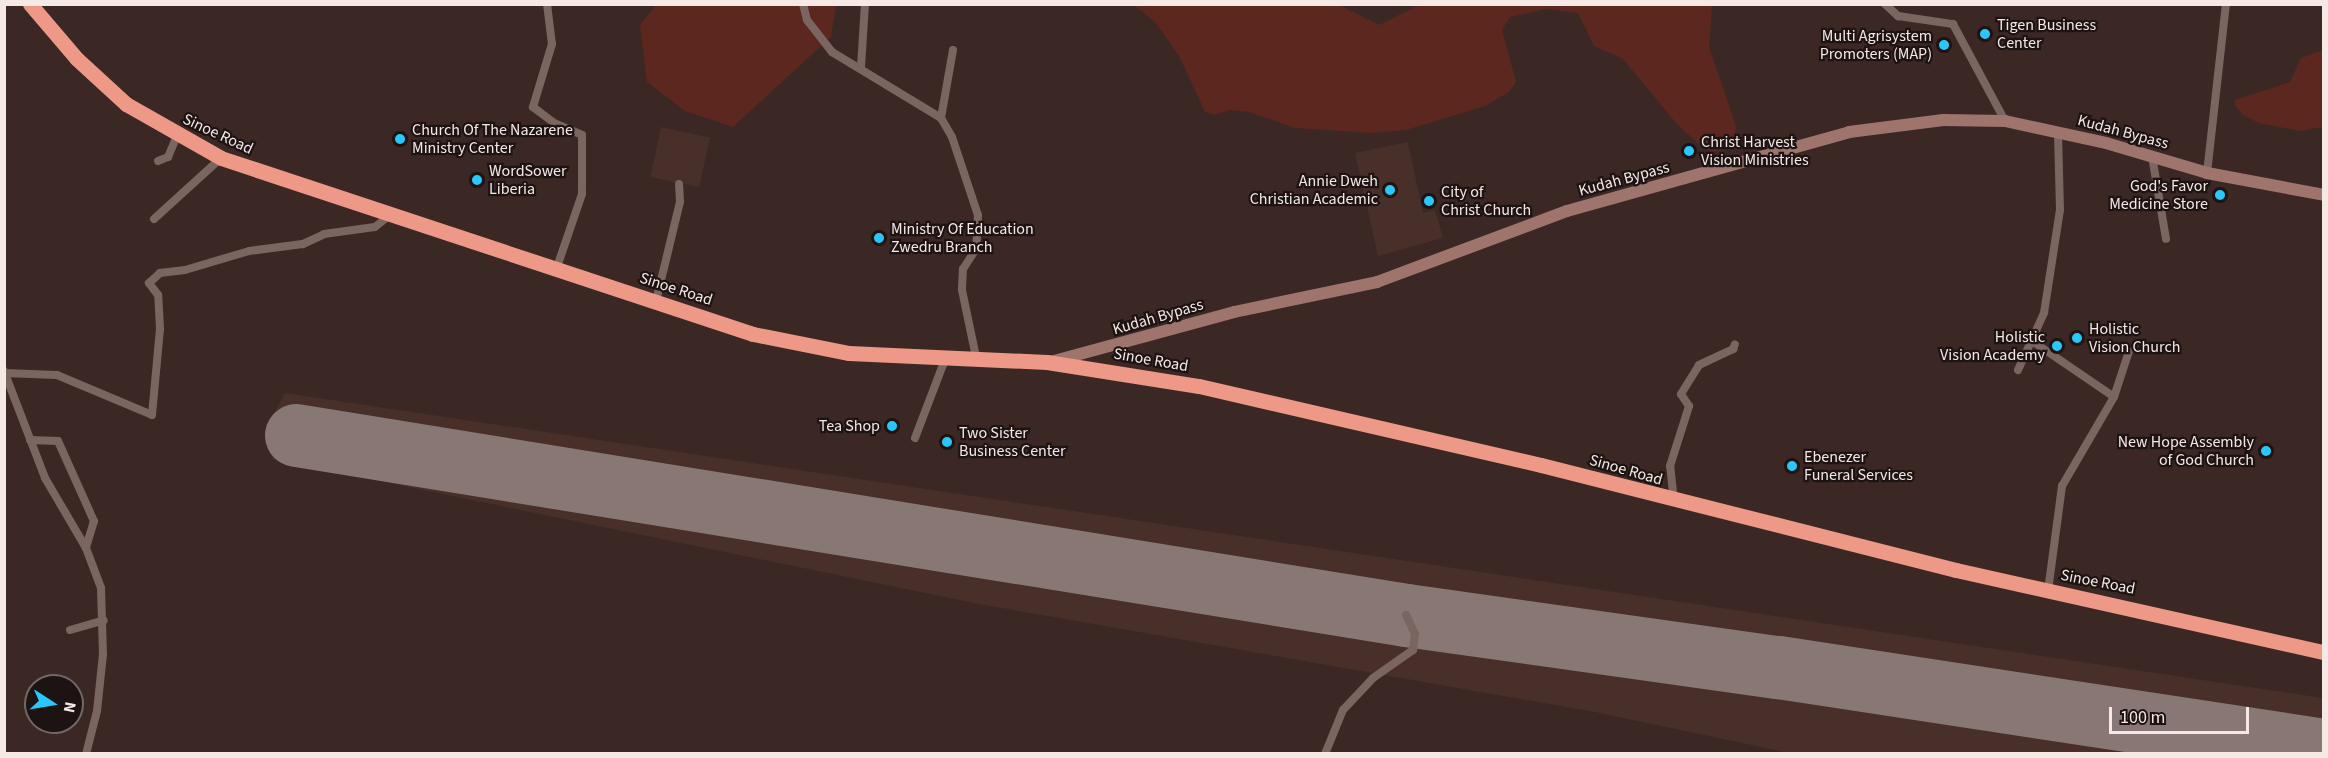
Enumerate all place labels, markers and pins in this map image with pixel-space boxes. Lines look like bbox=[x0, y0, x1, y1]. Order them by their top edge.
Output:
place label: Tigen Business Center bbox=[1997, 15, 2096, 53]
place label: Multi Agrisystem Promoters (MAP) bbox=[1820, 26, 1932, 64]
marker: Tigen Business Center bbox=[1978, 27, 1992, 41]
marker: Multi Agrisystem Promoters (MAP) bbox=[1937, 38, 1951, 52]
place label: Church Of The Nazarene Ministry Center bbox=[412, 120, 573, 158]
marker: Church Of The Nazarene Ministry Center bbox=[393, 132, 407, 146]
place label: Christ Harvest Vision Ministries bbox=[1701, 132, 1809, 170]
marker: Christ Harvest Vision Ministries bbox=[1682, 144, 1696, 158]
place label: WordSower Liberia bbox=[489, 161, 567, 199]
place label: Annie Dweh Christian Academic bbox=[1250, 171, 1378, 209]
marker: WordSower Liberia bbox=[470, 173, 484, 187]
place label: God's Favor Medicine Store bbox=[2109, 176, 2208, 214]
place label: City of Christ Church bbox=[1441, 182, 1531, 220]
marker: Annie Dweh Christian Academic bbox=[1383, 183, 1397, 197]
marker: God's Favor Medicine Store bbox=[2213, 188, 2227, 202]
marker: City of Christ Church bbox=[1422, 194, 1436, 208]
place label: Ministry Of Education Zwedru Branch bbox=[891, 219, 1034, 257]
marker: Ministry Of Education Zwedru Branch bbox=[872, 231, 886, 245]
place label: Holistic Vision Church bbox=[2089, 319, 2180, 357]
place label: Holistic Vision Academy bbox=[1940, 327, 2045, 365]
marker: Holistic Vision Church bbox=[2070, 331, 2084, 345]
marker: Holistic Vision Academy bbox=[2050, 339, 2064, 353]
place label: Tea Shop bbox=[819, 416, 880, 436]
marker: Tea Shop bbox=[885, 419, 899, 433]
place label: Two Sister Business Center bbox=[959, 423, 1066, 461]
place label: New Hope Assembly of God Church bbox=[2118, 432, 2254, 470]
marker: Two Sister Business Center bbox=[940, 435, 954, 449]
marker: New Hope Assembly of God Church bbox=[2259, 444, 2273, 458]
place label: Ebenezer Funeral Services bbox=[1804, 447, 1913, 485]
marker: Ebenezer Funeral Services bbox=[1785, 459, 1799, 473]

